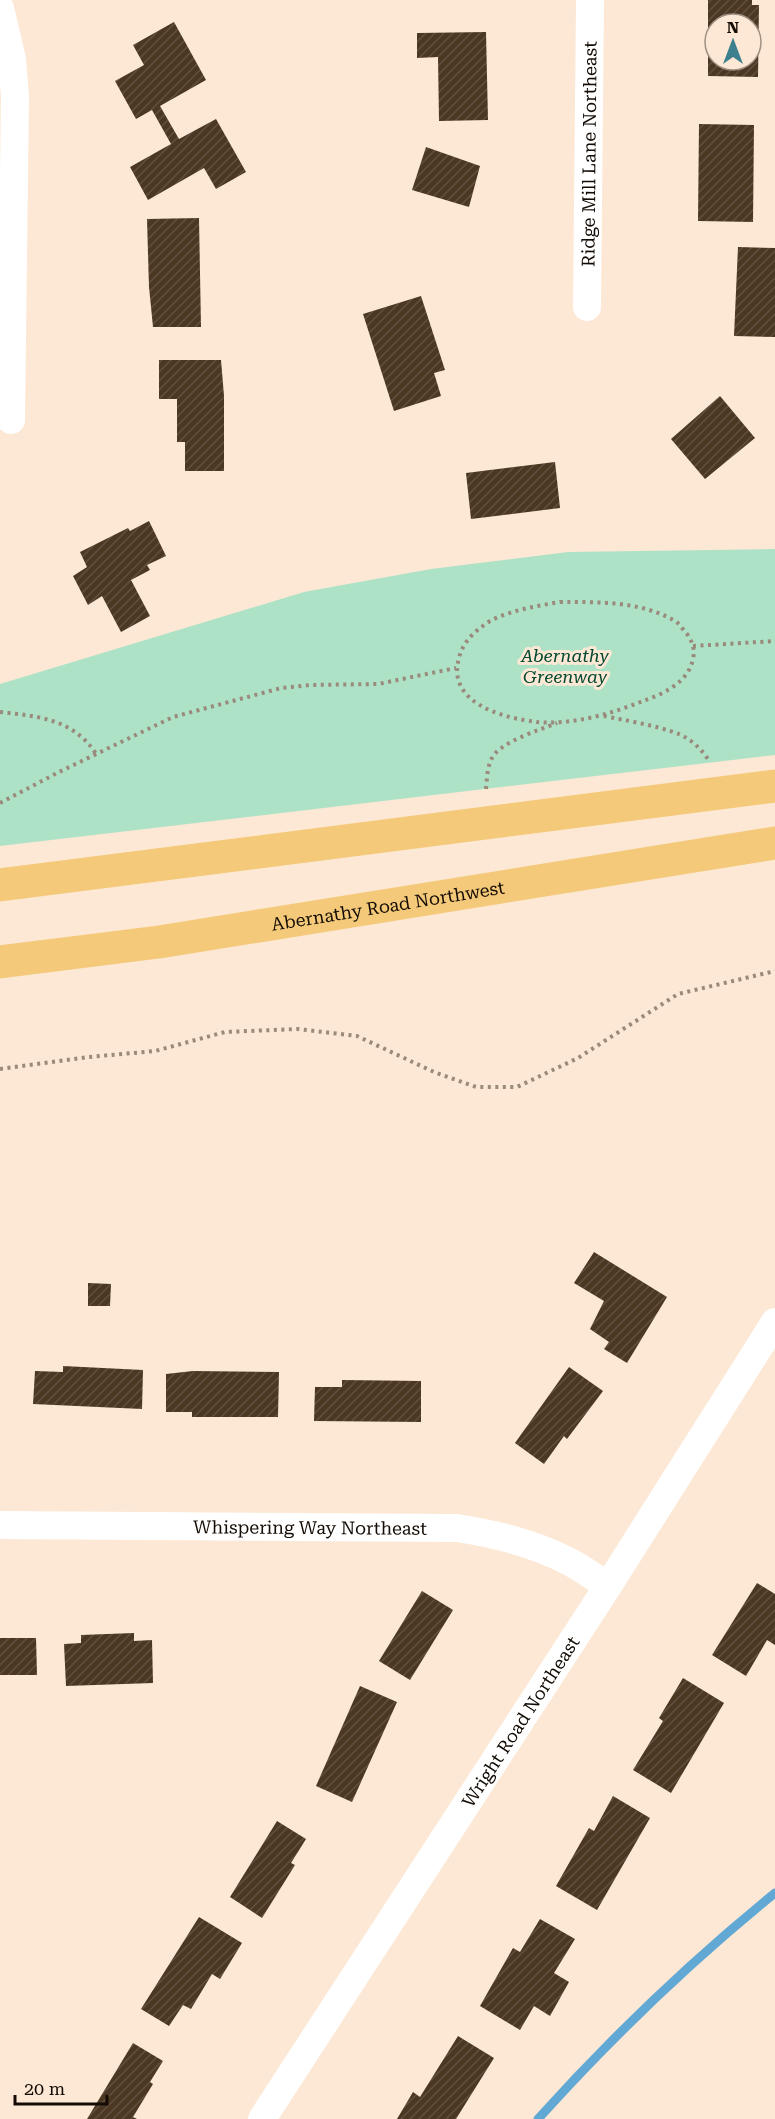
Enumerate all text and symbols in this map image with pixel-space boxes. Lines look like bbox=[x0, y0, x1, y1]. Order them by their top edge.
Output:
north arrow bbox=[703, 12, 763, 72]
text: N bbox=[727, 18, 739, 37]
street label: Ridge Mill Lane Northeast bbox=[577, 41, 600, 267]
park label: Abernathy Greenway bbox=[520, 645, 610, 687]
street label: Abernathy Road Northwest bbox=[270, 876, 506, 934]
street label: Whispering Way Northeast bbox=[193, 1516, 427, 1538]
street label: Wright Road Northeast bbox=[457, 1632, 583, 1811]
scale bar bbox=[15, 2068, 106, 2106]
text: 20 m bbox=[24, 2078, 65, 2099]

